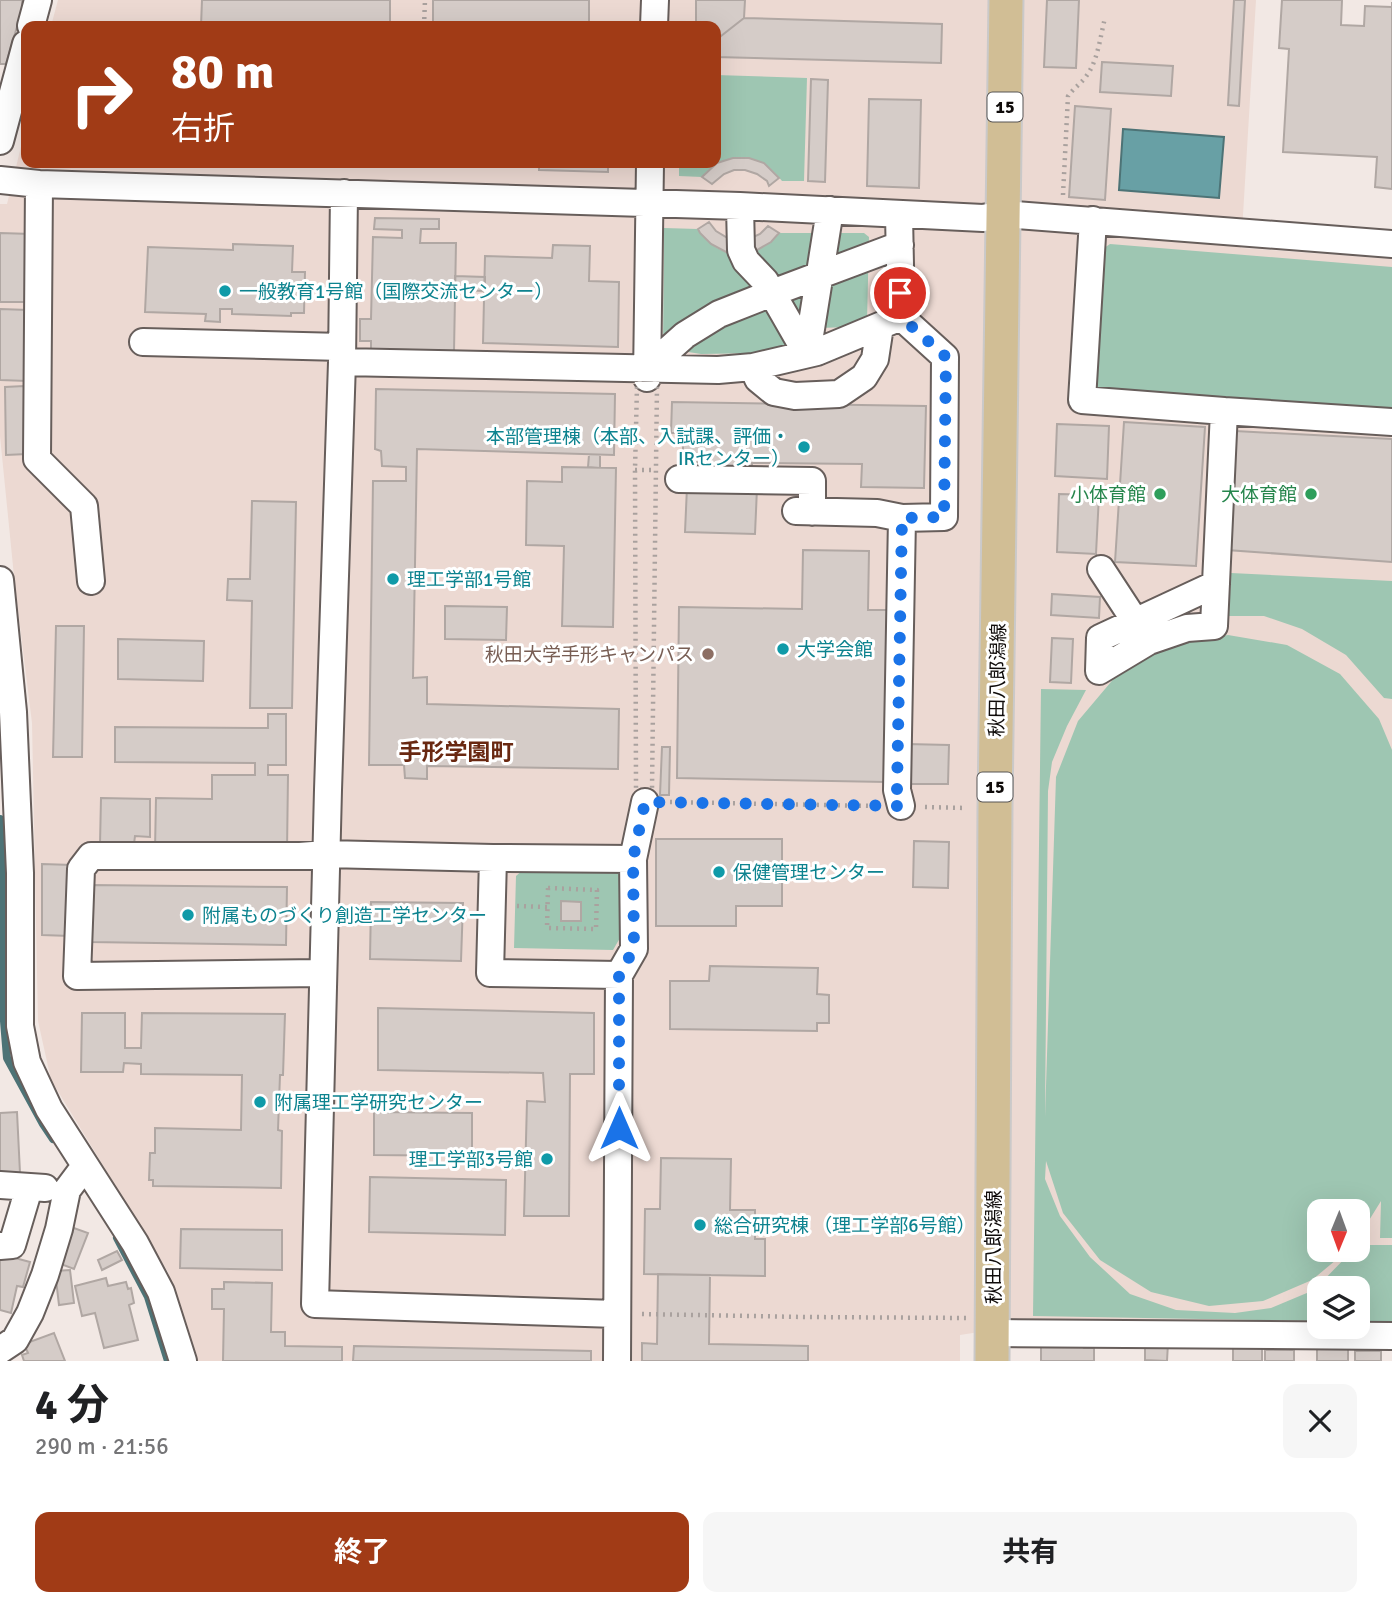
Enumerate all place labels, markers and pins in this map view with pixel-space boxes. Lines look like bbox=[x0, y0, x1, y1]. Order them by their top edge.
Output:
pin bbox=[870, 263, 930, 323]
place label: 一般教育1号館（国際交流センター） bbox=[239, 280, 553, 304]
marker: 一般教育1号館（国際交流センター） bbox=[217, 283, 233, 299]
place label: 本部管理棟（本部、入試課、評価・ IRセンター） bbox=[486, 425, 790, 471]
marker: 本部管理棟（本部、入試課、評価・ IRセンター） bbox=[796, 439, 812, 455]
place label: 小体育館 bbox=[1070, 483, 1146, 507]
place label: 大体育館 bbox=[1221, 483, 1297, 507]
marker: 小体育館 bbox=[1152, 486, 1168, 502]
marker: 大体育館 bbox=[1303, 486, 1319, 502]
place label: 理工学部1号館 bbox=[407, 568, 531, 592]
marker: 理工学部1号館 bbox=[385, 571, 401, 587]
place label: 大学会館 bbox=[797, 638, 873, 662]
marker: 大学会館 bbox=[775, 641, 791, 657]
place label: 秋田大学手形キャンパス bbox=[485, 643, 694, 667]
marker: 秋田大学手形キャンパス bbox=[700, 646, 716, 662]
place label: 保健管理センター bbox=[733, 861, 885, 885]
marker: 保健管理センター bbox=[711, 864, 727, 880]
place label: 附属ものづくり創造工学センター bbox=[202, 904, 487, 928]
marker: 附属ものづくり創造工学センター bbox=[180, 907, 196, 923]
place label: 附属理工学研究センター bbox=[274, 1091, 483, 1115]
marker: 附属理工学研究センター bbox=[252, 1094, 268, 1110]
place label: 理工学部3号館 bbox=[409, 1148, 533, 1172]
marker: 理工学部3号館 bbox=[539, 1151, 555, 1167]
place label: 総合研究棟 （理工学部6号館） bbox=[714, 1214, 975, 1238]
marker: 総合研究棟 （理工学部6号館） bbox=[692, 1217, 708, 1233]

